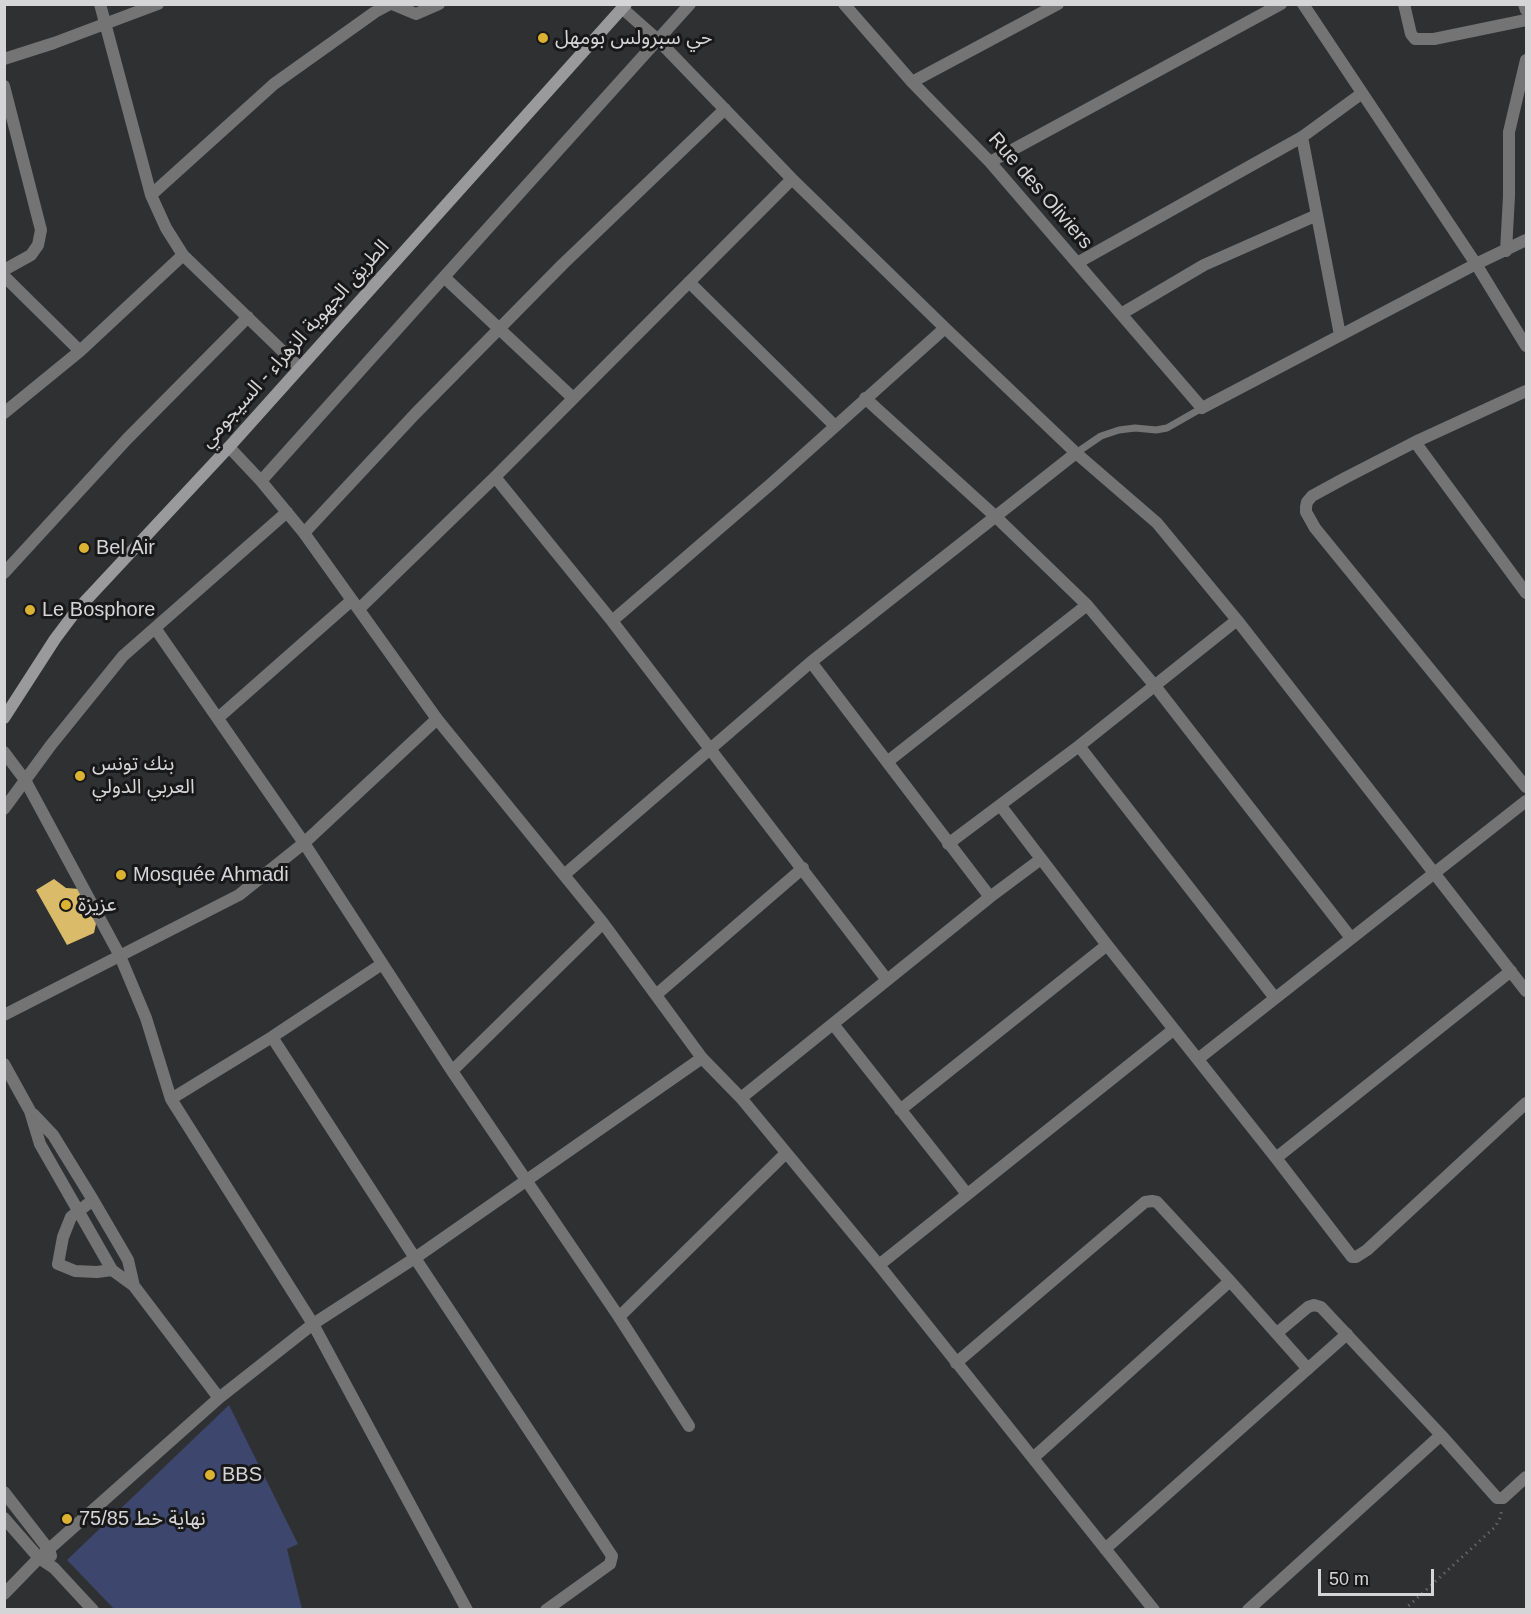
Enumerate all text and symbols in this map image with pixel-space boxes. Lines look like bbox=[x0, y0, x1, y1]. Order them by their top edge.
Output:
place label: حي سبرولس بومهل bbox=[555, 26, 713, 50]
marker: حي سبرولس بومهل bbox=[536, 31, 550, 45]
street label: Rue des Oliviers bbox=[983, 128, 1097, 254]
street label: الطريق الجهوية الزهراء - السيجومي bbox=[195, 235, 395, 453]
place label: Bel Air bbox=[96, 536, 155, 560]
marker: Bel Air bbox=[77, 541, 91, 555]
place label: Le Bosphore bbox=[42, 598, 155, 622]
marker: Le Bosphore bbox=[23, 603, 37, 617]
place label: بنك تونس العربي الدولي bbox=[92, 752, 195, 799]
marker: بنك تونس العربي الدولي bbox=[73, 769, 87, 783]
place label: Mosquée Ahmadi bbox=[133, 863, 289, 887]
marker: Mosquée Ahmadi bbox=[114, 868, 128, 882]
place label: عزيزة bbox=[78, 893, 117, 917]
marker: عزيزة bbox=[59, 898, 73, 912]
place label: BBS bbox=[222, 1463, 262, 1487]
marker: BBS bbox=[203, 1468, 217, 1482]
place label: نهاية خط 75/85 bbox=[79, 1507, 206, 1531]
marker: نهاية خط 75/85 bbox=[60, 1512, 74, 1526]
scale bar bbox=[1321, 1557, 1436, 1595]
text: 50 m bbox=[1329, 1569, 1369, 1589]

